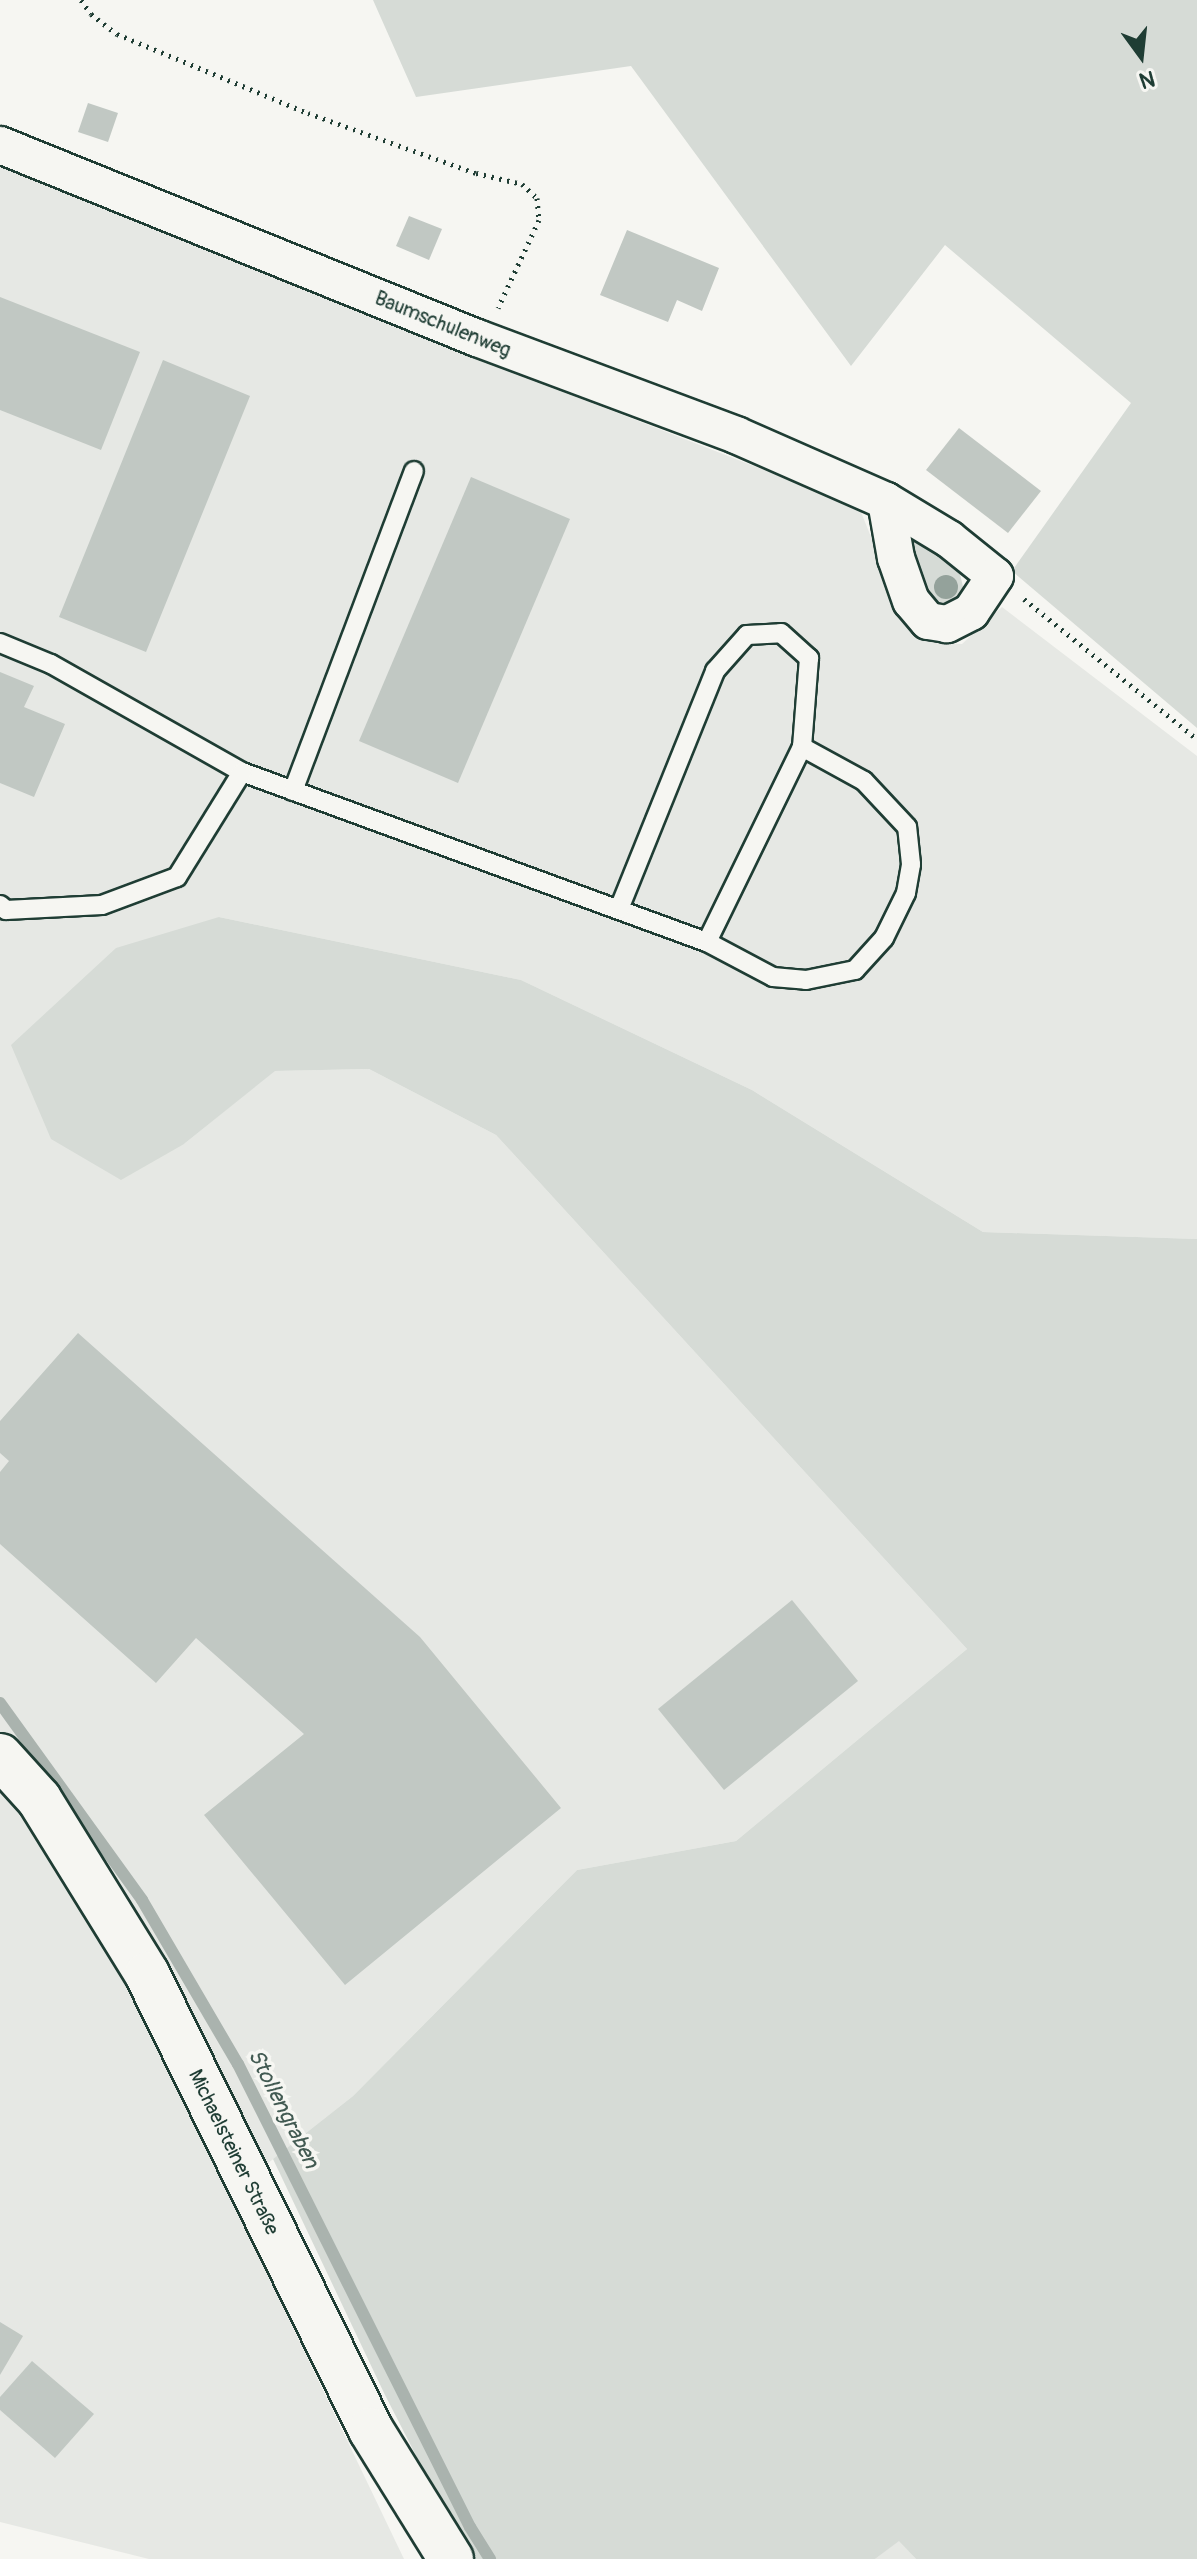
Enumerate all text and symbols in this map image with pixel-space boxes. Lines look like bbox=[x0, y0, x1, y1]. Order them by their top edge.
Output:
north arrow bbox=[1101, 16, 1181, 96]
text: N bbox=[1136, 64, 1158, 95]
street label: Baumschulenweg bbox=[371, 286, 515, 362]
water label: Stollengraben bbox=[242, 2045, 324, 2173]
street label: Michaelsteiner Straße bbox=[183, 2065, 285, 2239]

